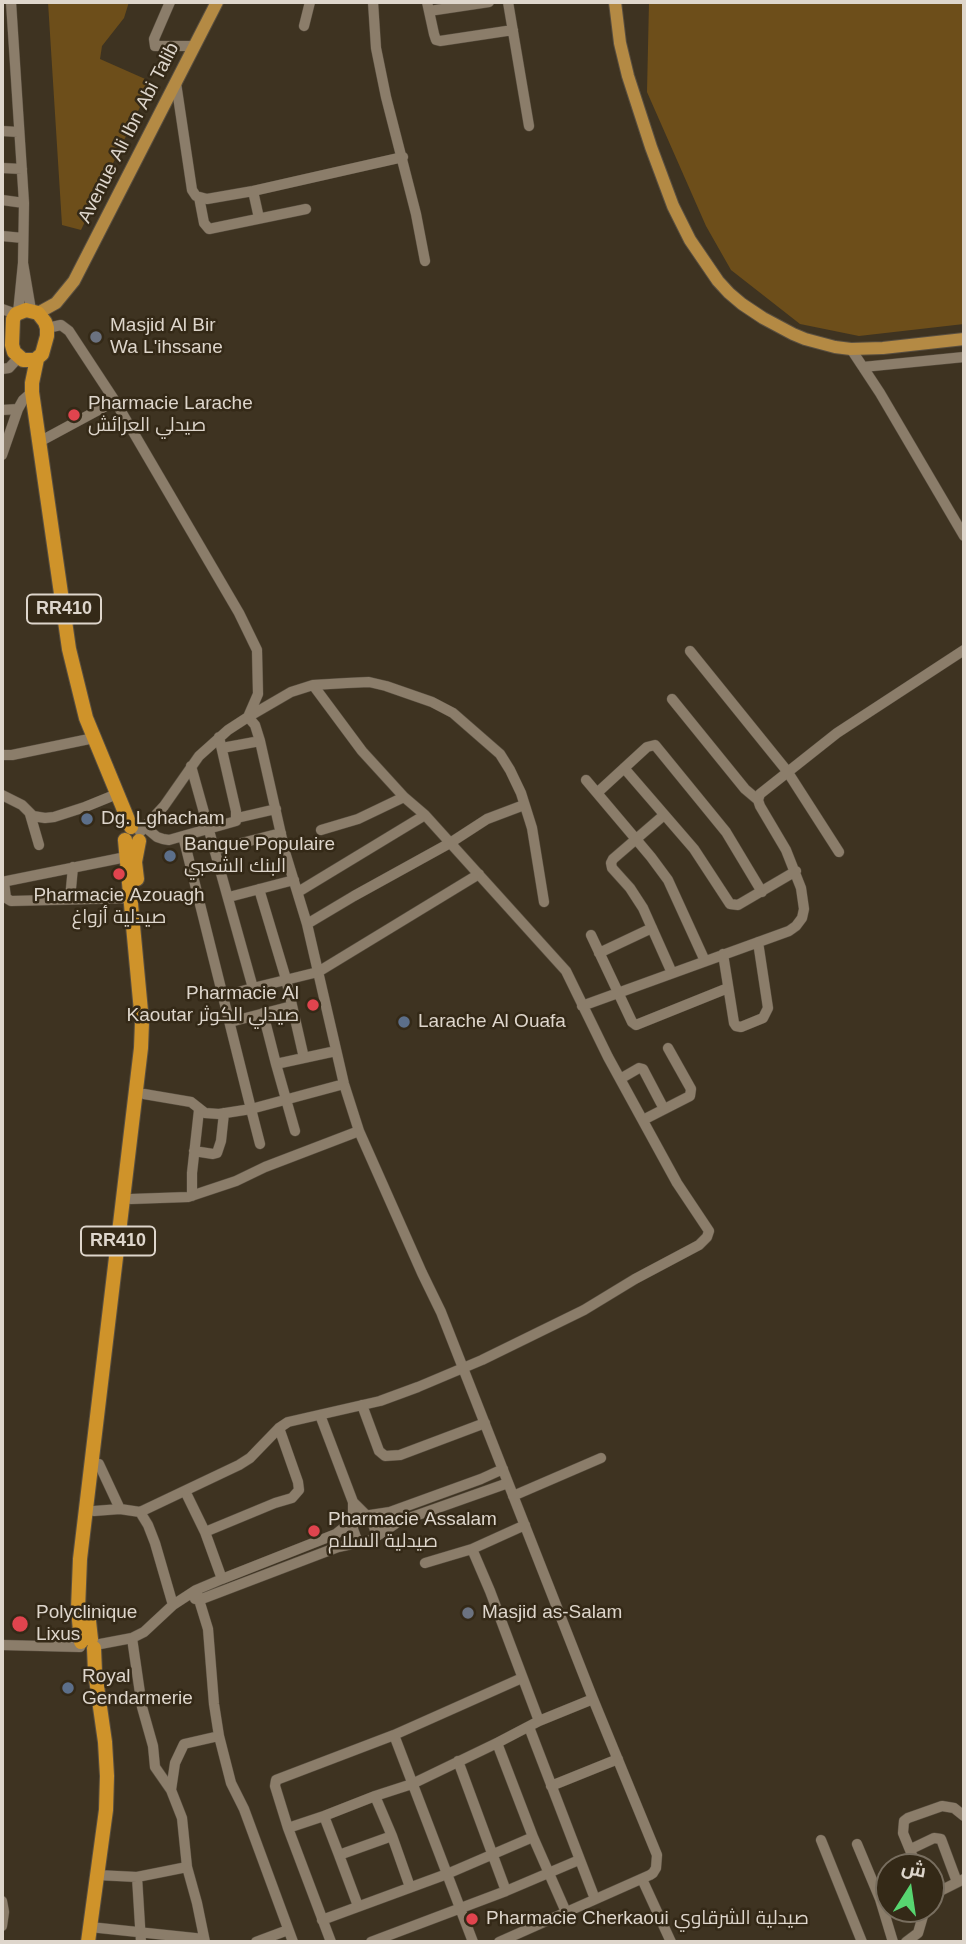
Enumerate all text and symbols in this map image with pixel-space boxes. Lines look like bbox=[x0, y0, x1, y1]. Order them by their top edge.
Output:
street label: Avenue Ali Ibn Abi Talib bbox=[74, 39, 184, 227]
place label: Masjid Al Bir Wa L'ihssane bbox=[110, 315, 223, 359]
marker: Masjid Al Bir Wa L'ihssane bbox=[88, 329, 104, 345]
place label: Pharmacie Larache صيدلي العرائش bbox=[88, 393, 253, 437]
marker: Pharmacie Larache صيدلي العرائش bbox=[66, 407, 82, 423]
road number: RR410 bbox=[27, 594, 101, 624]
place label: Dg. Lghacham bbox=[101, 808, 225, 830]
marker: Dg. Lghacham bbox=[79, 811, 95, 827]
place label: Banque Populaire البنك الشعبي bbox=[184, 834, 335, 878]
marker: Banque Populaire البنك الشعبي bbox=[162, 848, 178, 864]
marker: Pharmacie Azouagh صيدلية أزواغ bbox=[111, 866, 127, 882]
place label: Pharmacie Azouagh صيدلية أزواغ bbox=[33, 885, 205, 929]
place label: Pharmacie Al Kaoutar صيدلي الكوثر bbox=[127, 983, 299, 1027]
marker: Pharmacie Al Kaoutar صيدلي الكوثر bbox=[305, 997, 321, 1013]
place label: Larache Al Ouafa bbox=[418, 1011, 566, 1033]
marker: Larache Al Ouafa bbox=[396, 1014, 412, 1030]
road number: RR410 bbox=[81, 1226, 155, 1256]
place label: Pharmacie Assalam صيدلية السلام bbox=[328, 1509, 497, 1553]
marker: Pharmacie Assalam صيدلية السلام bbox=[306, 1523, 322, 1539]
place label: Polyclinique Lixus bbox=[36, 1602, 137, 1646]
place label: Masjid as-Salam bbox=[482, 1602, 622, 1624]
marker: Masjid as-Salam bbox=[460, 1605, 476, 1621]
marker: Polyclinique Lixus bbox=[10, 1614, 30, 1634]
place label: Royal Gendarmerie bbox=[82, 1666, 193, 1710]
marker: Royal Gendarmerie bbox=[60, 1680, 76, 1696]
north arrow bbox=[875, 1853, 945, 1923]
text: ش bbox=[900, 1856, 928, 1882]
place label: Pharmacie Cherkaoui صيدلية الشرقاوي bbox=[486, 1908, 809, 1930]
marker: Pharmacie Cherkaoui صيدلية الشرقاوي bbox=[464, 1911, 480, 1927]

